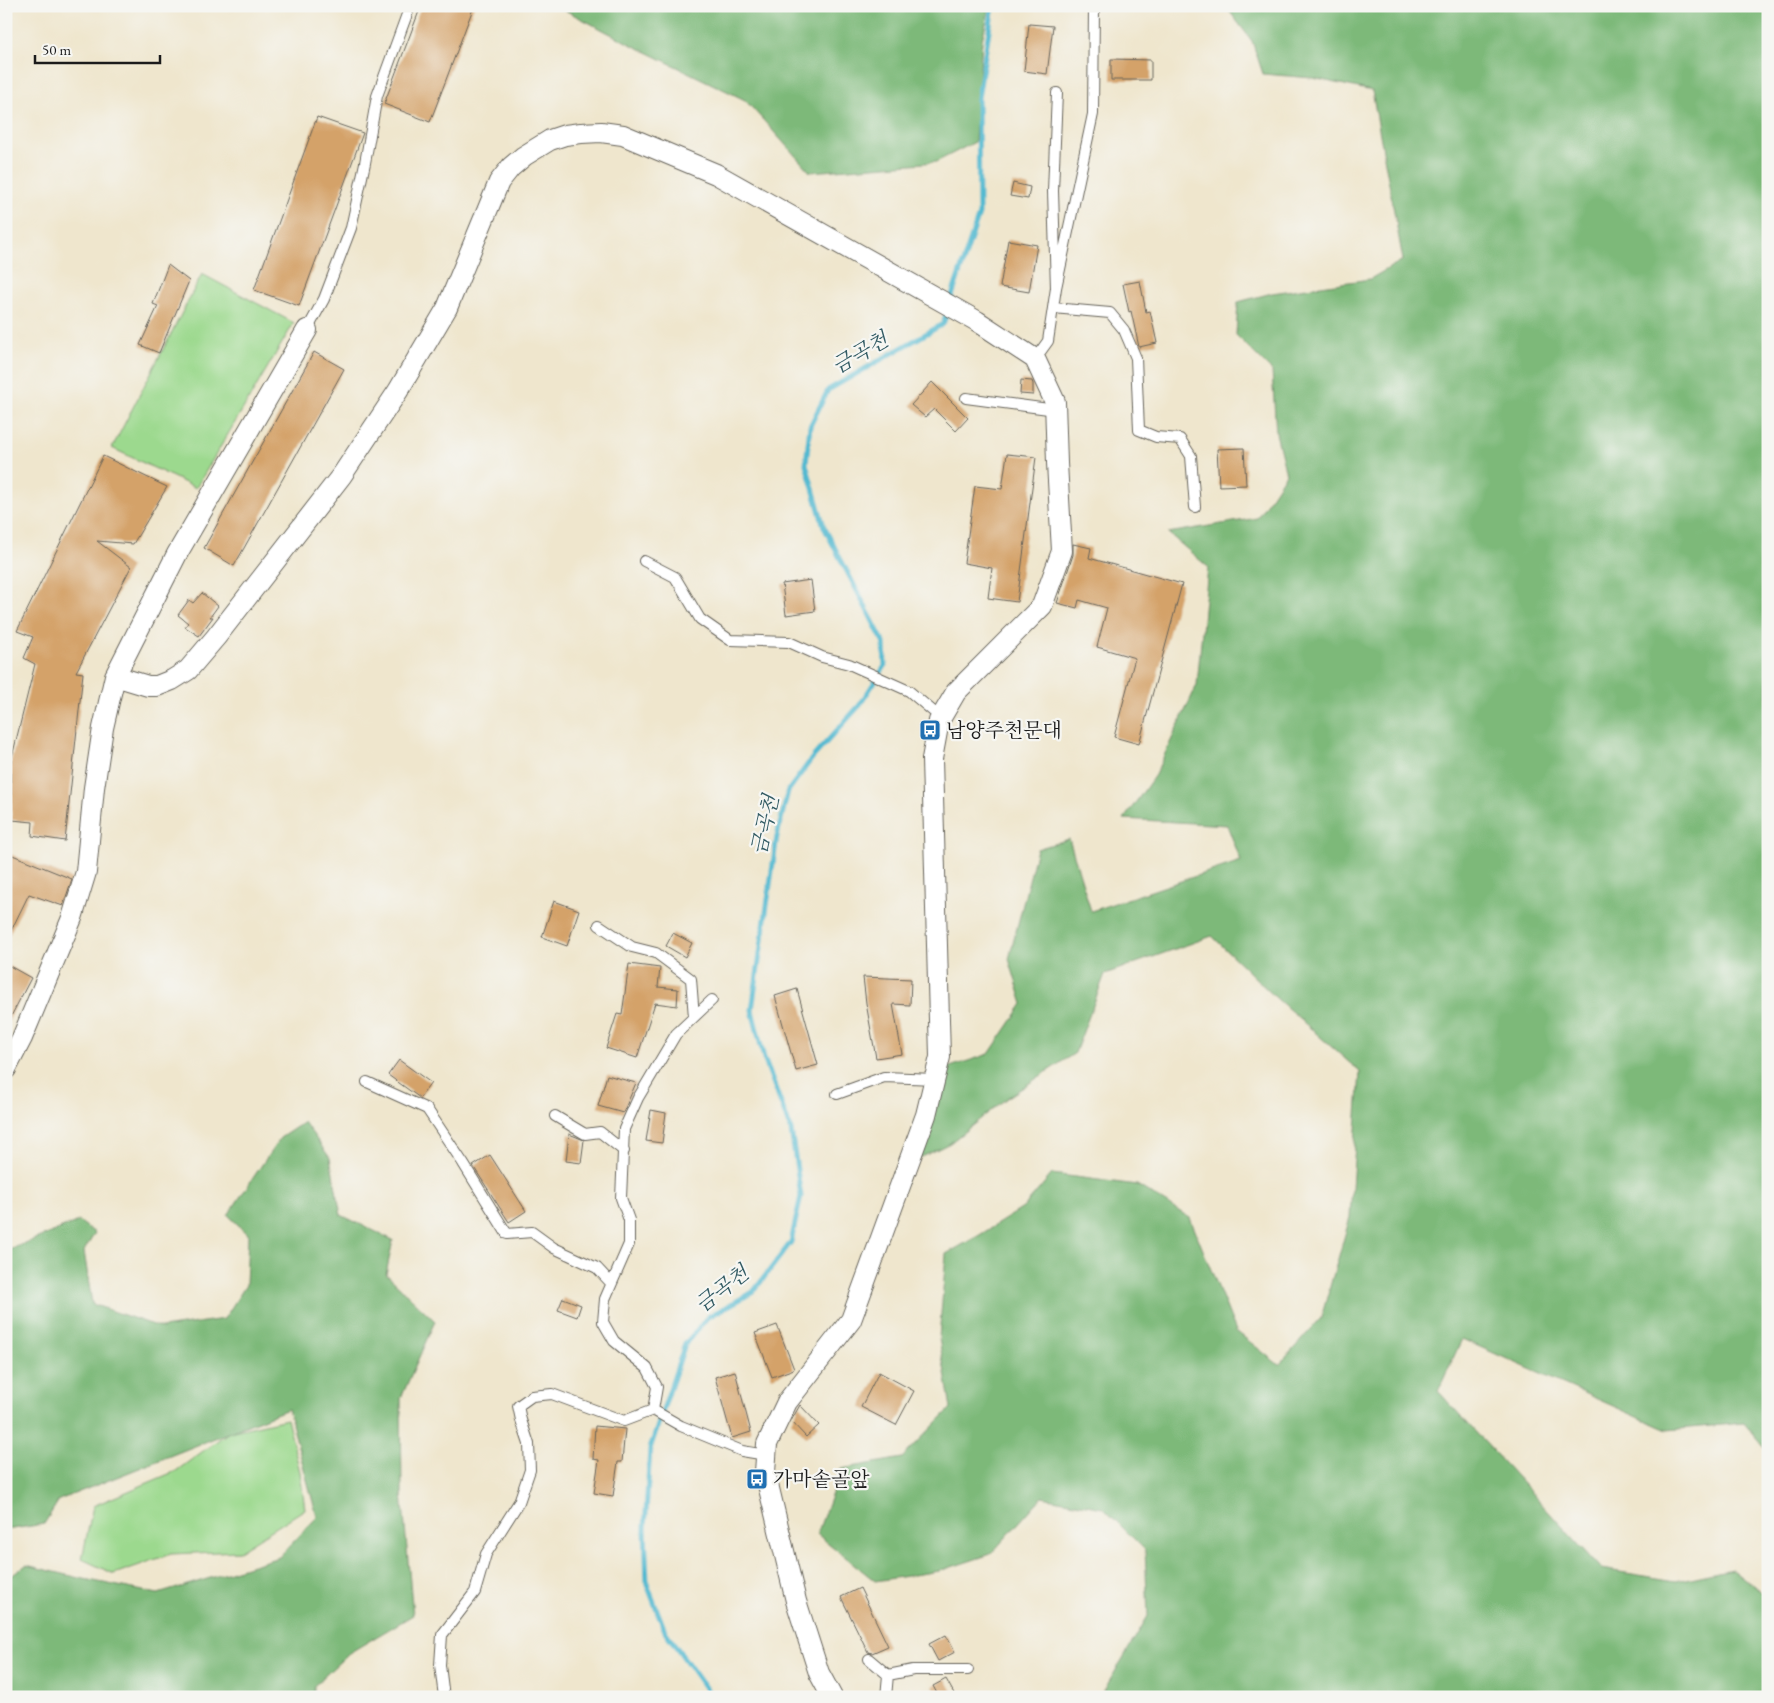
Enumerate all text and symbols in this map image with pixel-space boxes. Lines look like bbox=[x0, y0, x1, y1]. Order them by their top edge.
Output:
scale bar bbox=[35, 32, 160, 64]
text: 50 m bbox=[42, 40, 71, 59]
water label: 금곡천 bbox=[827, 325, 894, 379]
place label: 남양주천문대 bbox=[946, 717, 1062, 743]
bus stop icon: 남양주천문대 bbox=[918, 718, 942, 742]
water label: 금곡천 bbox=[745, 791, 785, 858]
water label: 금곡천 bbox=[689, 1258, 755, 1318]
place label: 가마솥골앞 bbox=[773, 1466, 870, 1492]
bus stop icon: 가마솥골앞 bbox=[745, 1467, 769, 1491]

